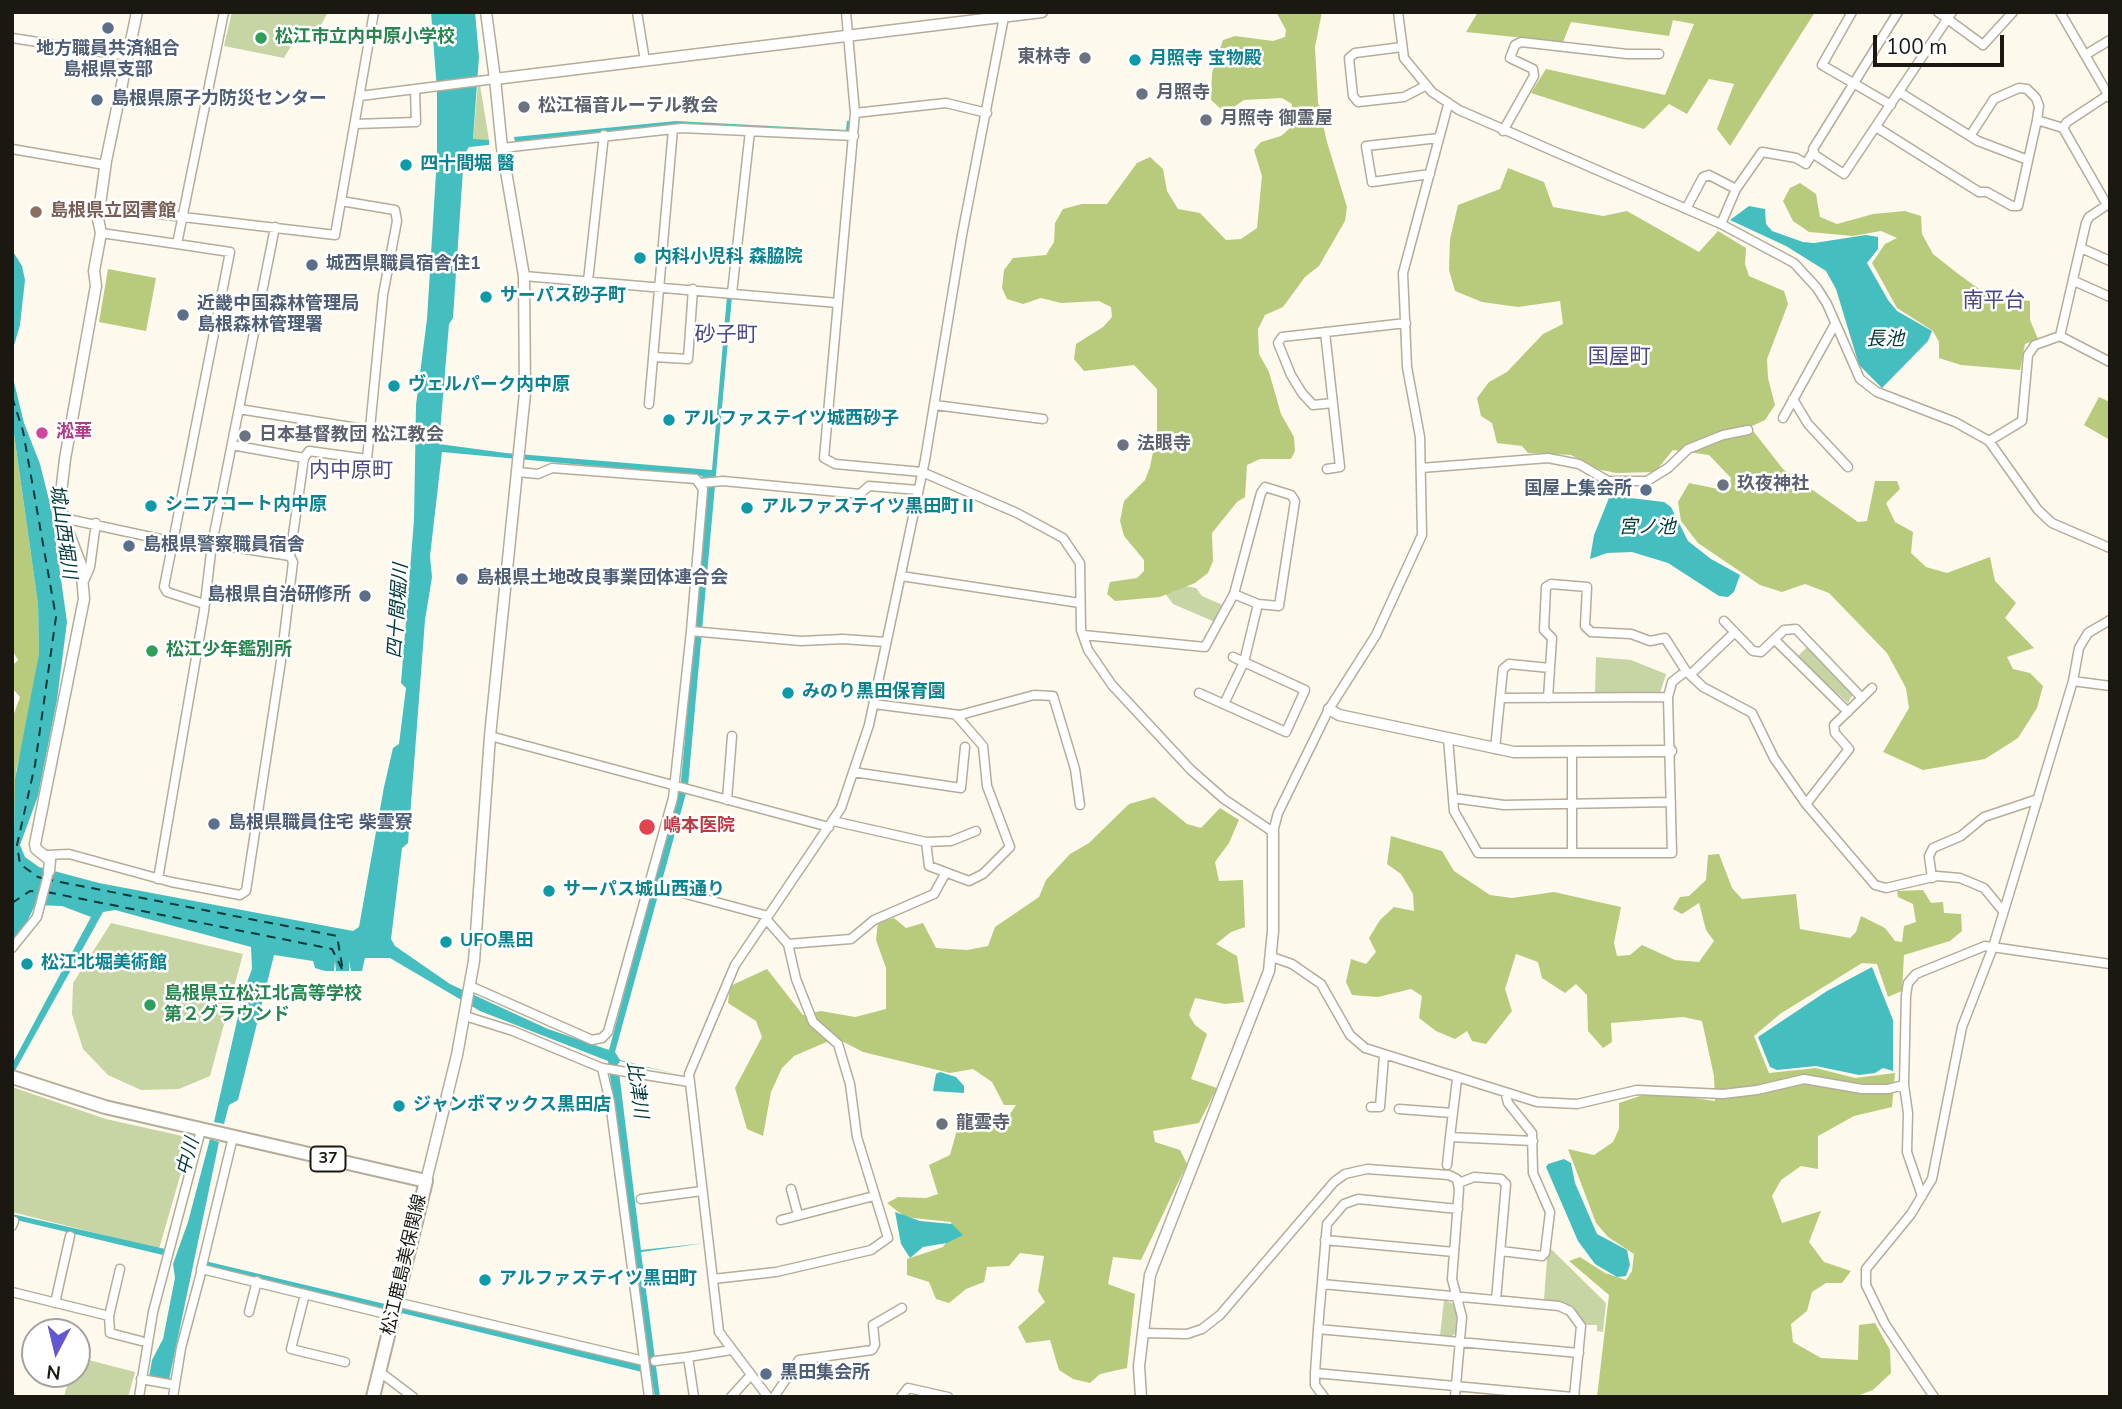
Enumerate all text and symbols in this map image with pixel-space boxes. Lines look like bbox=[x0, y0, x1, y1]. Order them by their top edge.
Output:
marker: 地方職員共済組合 島根県支部 bbox=[100, 20, 116, 36]
scale bar bbox=[1877, 21, 2008, 65]
place label: 松江市立内中原小学校 bbox=[275, 27, 455, 49]
marker: 松江市立内中原小学校 bbox=[253, 30, 269, 46]
text: 100 m bbox=[1886, 33, 1947, 61]
place label: 地方職員共済組合 島根県支部 bbox=[36, 39, 180, 82]
place label: 東林寺 bbox=[1017, 47, 1071, 69]
place label: 月照寺 宝物殿 bbox=[1149, 49, 1262, 71]
marker: 東林寺 bbox=[1077, 50, 1093, 66]
marker: 月照寺 宝物殿 bbox=[1127, 52, 1143, 68]
place label: 月照寺 bbox=[1156, 83, 1210, 105]
marker: 月照寺 bbox=[1134, 86, 1150, 102]
place label: 島根県原子力防災センター bbox=[111, 89, 327, 111]
marker: 島根県原子力防災センター bbox=[89, 92, 105, 108]
place label: 松江福音ルーテル教会 bbox=[538, 96, 718, 118]
marker: 松江福音ルーテル教会 bbox=[516, 99, 532, 115]
place label: 月照寺 御霊屋 bbox=[1220, 109, 1333, 131]
marker: 月照寺 御霊屋 bbox=[1198, 112, 1214, 128]
place label: 四十間堀 醫 bbox=[420, 154, 515, 176]
marker: 四十間堀 醫 bbox=[398, 157, 414, 173]
place label: 島根県立図書館 bbox=[50, 201, 176, 223]
marker: 島根県立図書館 bbox=[28, 204, 44, 220]
place label: 内科小児科 森脇院 bbox=[654, 247, 803, 269]
marker: 内科小児科 森脇院 bbox=[632, 250, 648, 266]
place label: 城西県職員宿舎住1 bbox=[326, 254, 481, 276]
marker: 城西県職員宿舎住1 bbox=[304, 257, 320, 273]
place label: サーパス砂子町 bbox=[500, 286, 626, 308]
marker: サーパス砂子町 bbox=[478, 289, 494, 305]
district label: 南平台 bbox=[1963, 289, 2025, 315]
place label: 近畿中国森林管理局 島根森林管理署 bbox=[197, 294, 359, 336]
marker: 近畿中国森林管理局 島根森林管理署 bbox=[175, 307, 191, 323]
district label: 砂子町 bbox=[695, 323, 757, 349]
water label: 長池 bbox=[1866, 329, 1904, 351]
district label: 国屋町 bbox=[1588, 345, 1650, 371]
place label: ヴェルパーク内中原 bbox=[408, 375, 570, 397]
marker: ヴェルパーク内中原 bbox=[386, 378, 402, 394]
place label: アルファステイツ城西砂子 bbox=[683, 409, 899, 431]
marker: アルファステイツ城西砂子 bbox=[661, 412, 677, 428]
place label: 淞華 bbox=[56, 422, 92, 444]
marker: 淞華 bbox=[34, 425, 50, 441]
place label: 日本基督教団 松江教会 bbox=[259, 425, 444, 447]
marker: 日本基督教団 松江教会 bbox=[237, 428, 253, 444]
place label: 法眼寺 bbox=[1137, 434, 1191, 456]
marker: 法眼寺 bbox=[1115, 437, 1131, 453]
district label: 内中原町 bbox=[309, 459, 393, 485]
place label: 玖夜神社 bbox=[1737, 474, 1809, 496]
marker: 玖夜神社 bbox=[1715, 477, 1731, 493]
place label: 国屋上集会所 bbox=[1524, 479, 1632, 501]
marker: 国屋上集会所 bbox=[1638, 482, 1654, 498]
water label: 城山西堀川 bbox=[44, 483, 80, 581]
place label: シニアコート内中原 bbox=[165, 495, 327, 517]
place label: アルファステイツ黒田町Ⅱ bbox=[761, 497, 977, 519]
marker: シニアコート内中原 bbox=[143, 498, 159, 514]
marker: アルファステイツ黒田町Ⅱ bbox=[739, 500, 755, 516]
water label: 宮ノ池 bbox=[1619, 517, 1675, 539]
place label: 島根県警察職員宿舎 bbox=[143, 535, 305, 557]
marker: 島根県警察職員宿舎 bbox=[121, 538, 137, 554]
water label: 四十間堀川 bbox=[384, 563, 414, 659]
place label: 島根県土地改良事業団体連合会 bbox=[476, 568, 728, 590]
marker: 島根県土地改良事業団体連合会 bbox=[454, 571, 470, 587]
place label: 島根県自治研修所 bbox=[207, 585, 351, 607]
marker: 島根県自治研修所 bbox=[357, 588, 373, 604]
place label: 松江少年鑑別所 bbox=[166, 640, 292, 662]
marker: 松江少年鑑別所 bbox=[144, 643, 160, 659]
place label: みのり黒田保育園 bbox=[802, 682, 946, 704]
marker: みのり黒田保育園 bbox=[780, 685, 796, 701]
place label: 島根県職員住宅 柴雲寮 bbox=[228, 813, 413, 835]
marker: 島根県職員住宅 柴雲寮 bbox=[206, 816, 222, 832]
place label: 嶋本医院 bbox=[663, 816, 735, 838]
marker: 嶋本医院 bbox=[637, 817, 657, 837]
place label: サーパス城山西通り bbox=[563, 880, 725, 902]
marker: サーパス城山西通り bbox=[541, 883, 557, 899]
place label: UFO黒田 bbox=[460, 931, 533, 953]
marker: UFO黒田 bbox=[438, 934, 454, 950]
place label: 松江北堀美術館 bbox=[41, 953, 167, 975]
marker: 松江北堀美術館 bbox=[19, 956, 35, 972]
place label: 島根県立松江北高等学校 第２グラウンド bbox=[164, 984, 362, 1026]
marker: 島根県立松江北高等学校 第２グラウンド bbox=[142, 997, 158, 1013]
water label: 比津川 bbox=[621, 1060, 651, 1120]
place label: ジャンボマックス黒田店 bbox=[413, 1095, 611, 1117]
marker: ジャンボマックス黒田店 bbox=[391, 1098, 407, 1114]
place label: 龍雲寺 bbox=[956, 1113, 1010, 1135]
marker: 龍雲寺 bbox=[934, 1116, 950, 1132]
water label: 中川 bbox=[173, 1136, 205, 1178]
road number: 37 bbox=[310, 1147, 346, 1172]
street label: 松江鹿島美保関線 bbox=[378, 1192, 432, 1338]
place label: アルファステイツ黒田町 bbox=[499, 1269, 697, 1291]
marker: アルファステイツ黒田町 bbox=[477, 1272, 493, 1288]
north arrow bbox=[21, 1318, 91, 1388]
text: N bbox=[45, 1358, 62, 1386]
place label: 黒田集会所 bbox=[780, 1363, 870, 1385]
marker: 黒田集会所 bbox=[758, 1366, 774, 1382]

